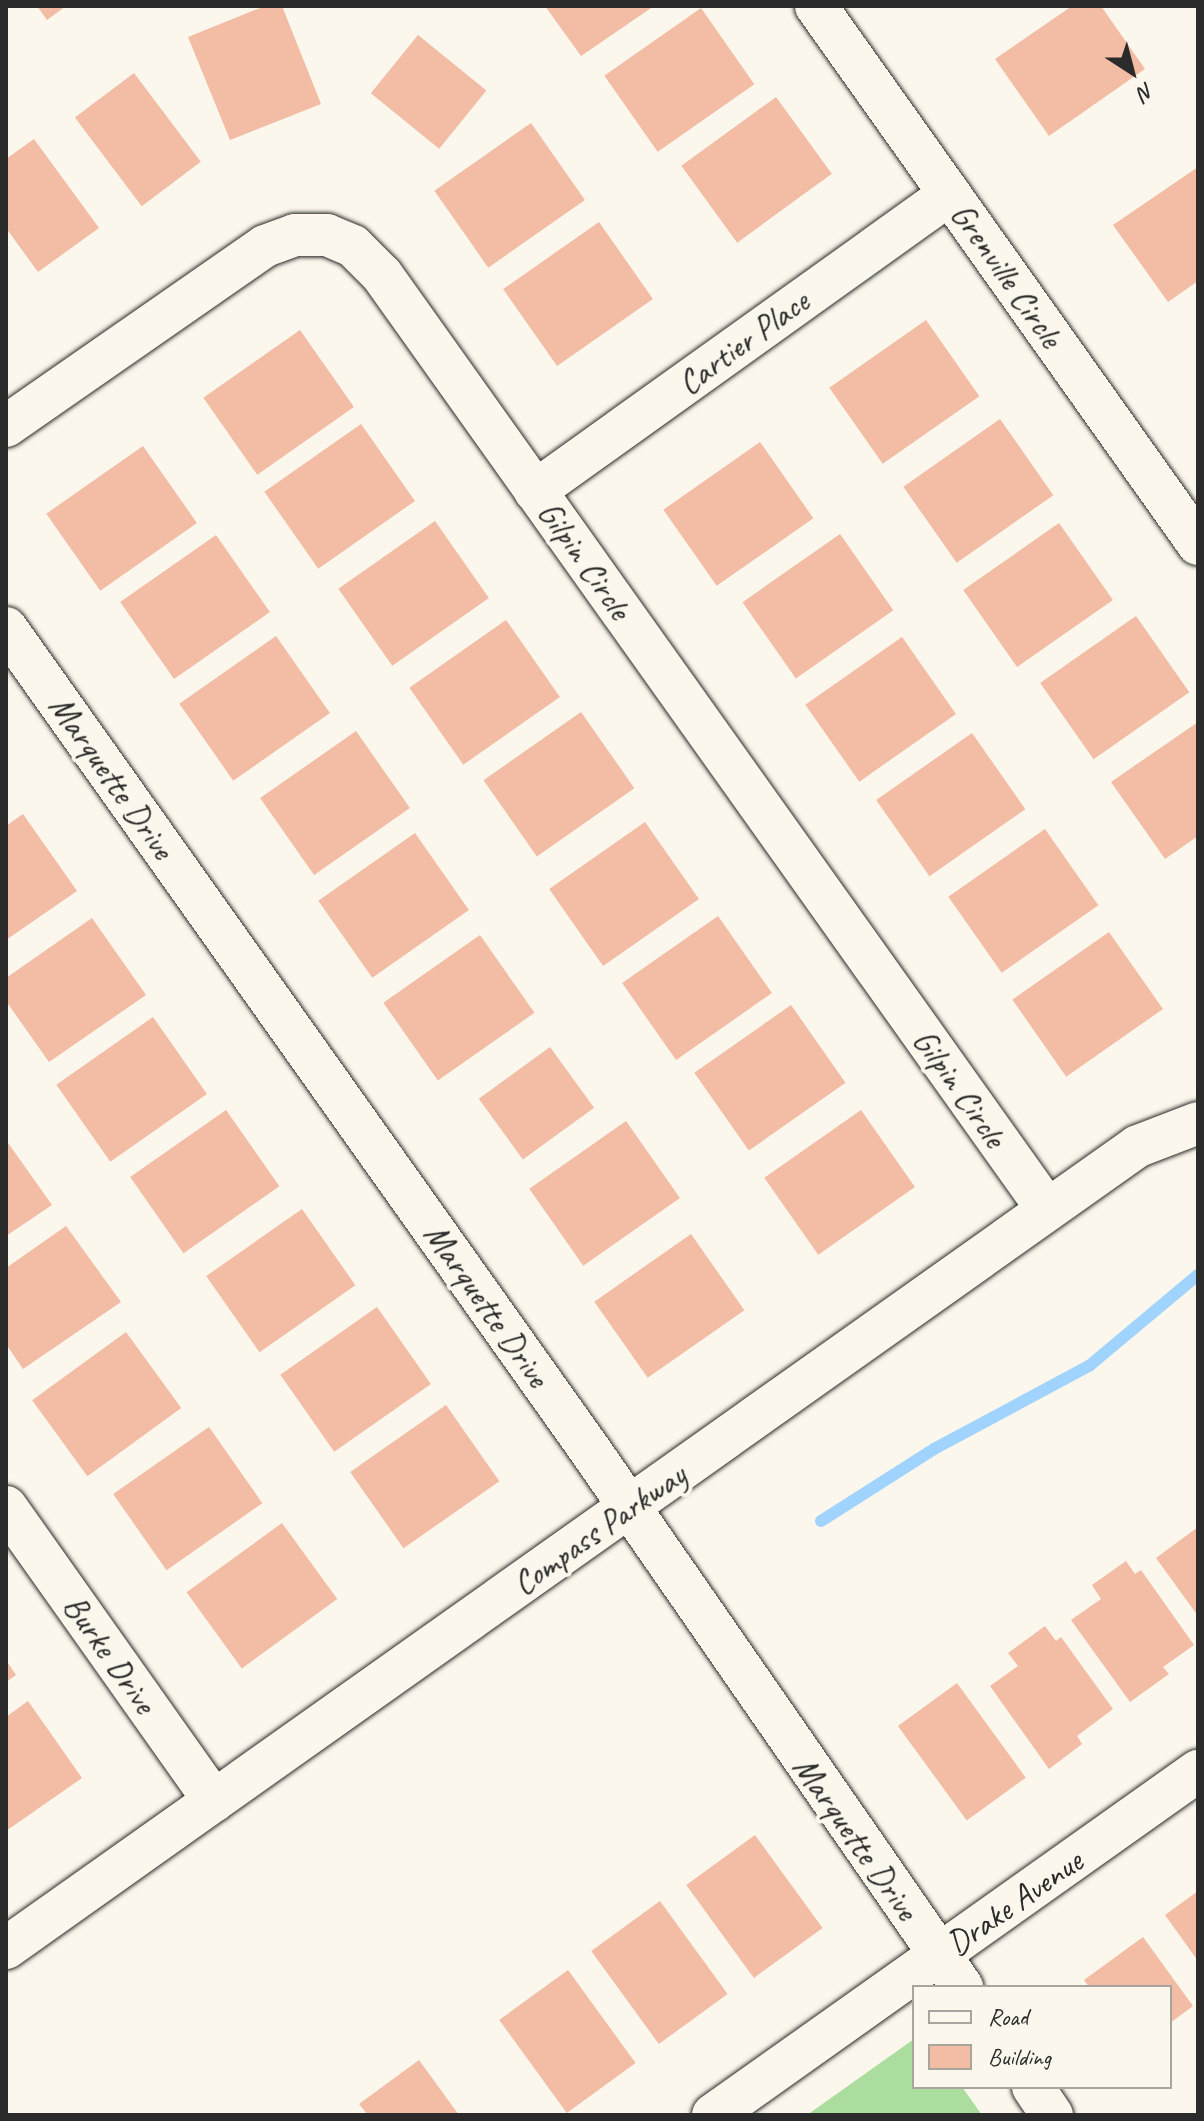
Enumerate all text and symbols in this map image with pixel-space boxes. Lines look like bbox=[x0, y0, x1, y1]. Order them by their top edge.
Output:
north arrow bbox=[1092, 32, 1172, 112]
text: N bbox=[1132, 76, 1160, 107]
street label: Grenville Circle bbox=[942, 195, 1072, 355]
street label: Cartier Place bbox=[670, 281, 816, 403]
street label: Gilpin Circle bbox=[530, 493, 640, 627]
street label: Marquette Drive bbox=[41, 687, 183, 867]
street label: Gilpin Circle bbox=[905, 1021, 1015, 1155]
street label: Marquette Drive bbox=[416, 1215, 558, 1395]
street label: Compass Parkway bbox=[505, 1454, 693, 1604]
street label: Burke Drive bbox=[55, 1587, 165, 1721]
street label: Marquette Drive bbox=[785, 1748, 927, 1928]
street label: Drake Avenue bbox=[938, 1840, 1090, 1964]
legend bbox=[912, 1985, 1172, 2089]
text: Road bbox=[988, 2002, 1028, 2032]
text: Building bbox=[988, 2042, 1051, 2072]

